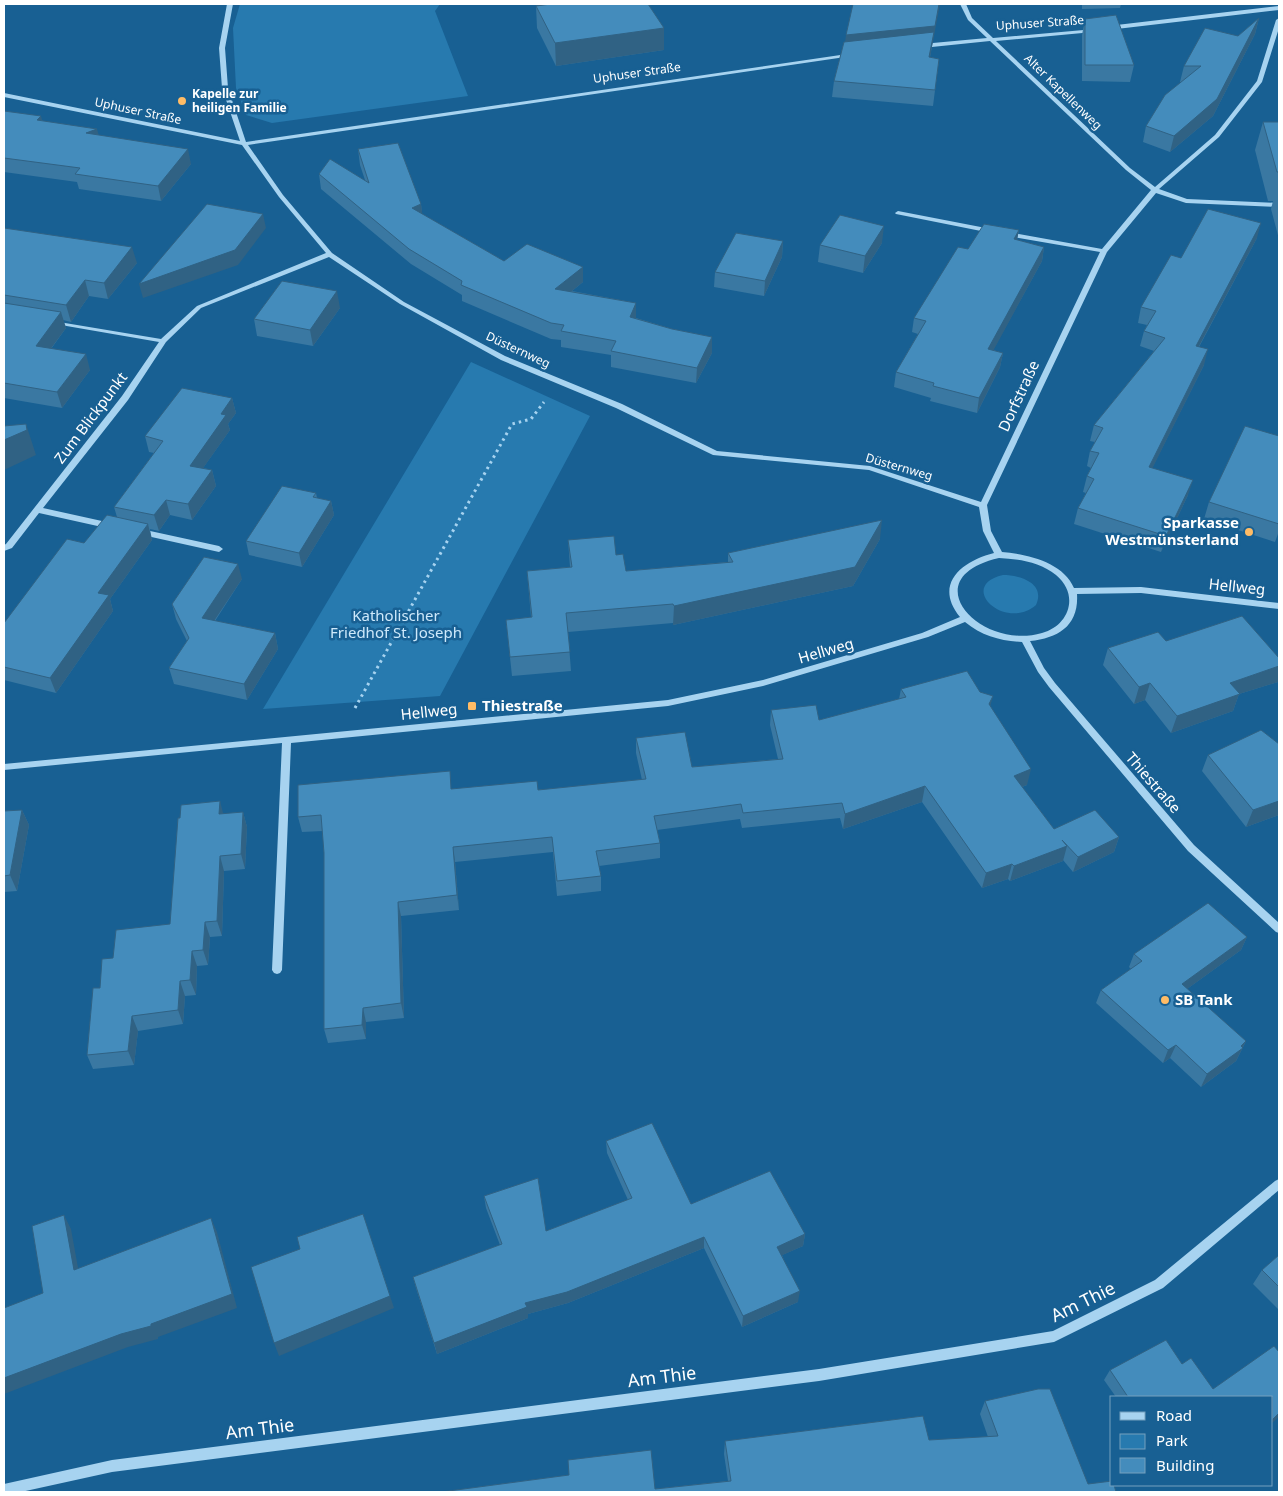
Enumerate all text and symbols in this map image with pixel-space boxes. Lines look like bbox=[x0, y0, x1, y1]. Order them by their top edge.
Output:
street label: Uphuser Straße bbox=[995, 11, 1085, 34]
street label: Alter Kapellenweg bbox=[1021, 50, 1106, 133]
street label: Uphuser Straße bbox=[592, 58, 682, 87]
place label: Kapelle zur heiligen Familie bbox=[192, 85, 287, 116]
street label: Uphuser Straße bbox=[93, 93, 183, 128]
marker: Kapelle zur heiligen Familie bbox=[176, 95, 188, 107]
street label: Düsternweg bbox=[483, 327, 553, 372]
street label: Dorfstraße bbox=[993, 357, 1043, 434]
street label: Zum Blickpunkt bbox=[49, 367, 132, 467]
street label: Düsternweg bbox=[864, 449, 935, 484]
place label: Sparkasse Westmünsterland bbox=[1105, 512, 1239, 549]
marker: Sparkasse Westmünsterland bbox=[1243, 526, 1255, 538]
street label: Hellweg bbox=[1208, 573, 1266, 599]
park label: Katholischer Friedhof St. Joseph bbox=[330, 605, 462, 642]
street label: Hellweg bbox=[796, 633, 856, 667]
place label: Thiestraße bbox=[482, 695, 563, 715]
street label: Hellweg bbox=[400, 698, 458, 724]
marker: Thiestraße bbox=[466, 700, 478, 712]
street label: Thiestraße bbox=[1122, 748, 1186, 817]
place label: SB Tank bbox=[1175, 989, 1233, 1009]
marker: SB Tank bbox=[1159, 994, 1171, 1006]
street label: Am Thie bbox=[1046, 1275, 1119, 1327]
street label: Am Thie bbox=[626, 1360, 698, 1392]
legend bbox=[1110, 1396, 1273, 1486]
text: Road bbox=[1156, 1405, 1192, 1425]
street label: Am Thie bbox=[224, 1412, 296, 1444]
text: Park bbox=[1156, 1430, 1188, 1450]
text: Building bbox=[1156, 1455, 1214, 1475]

